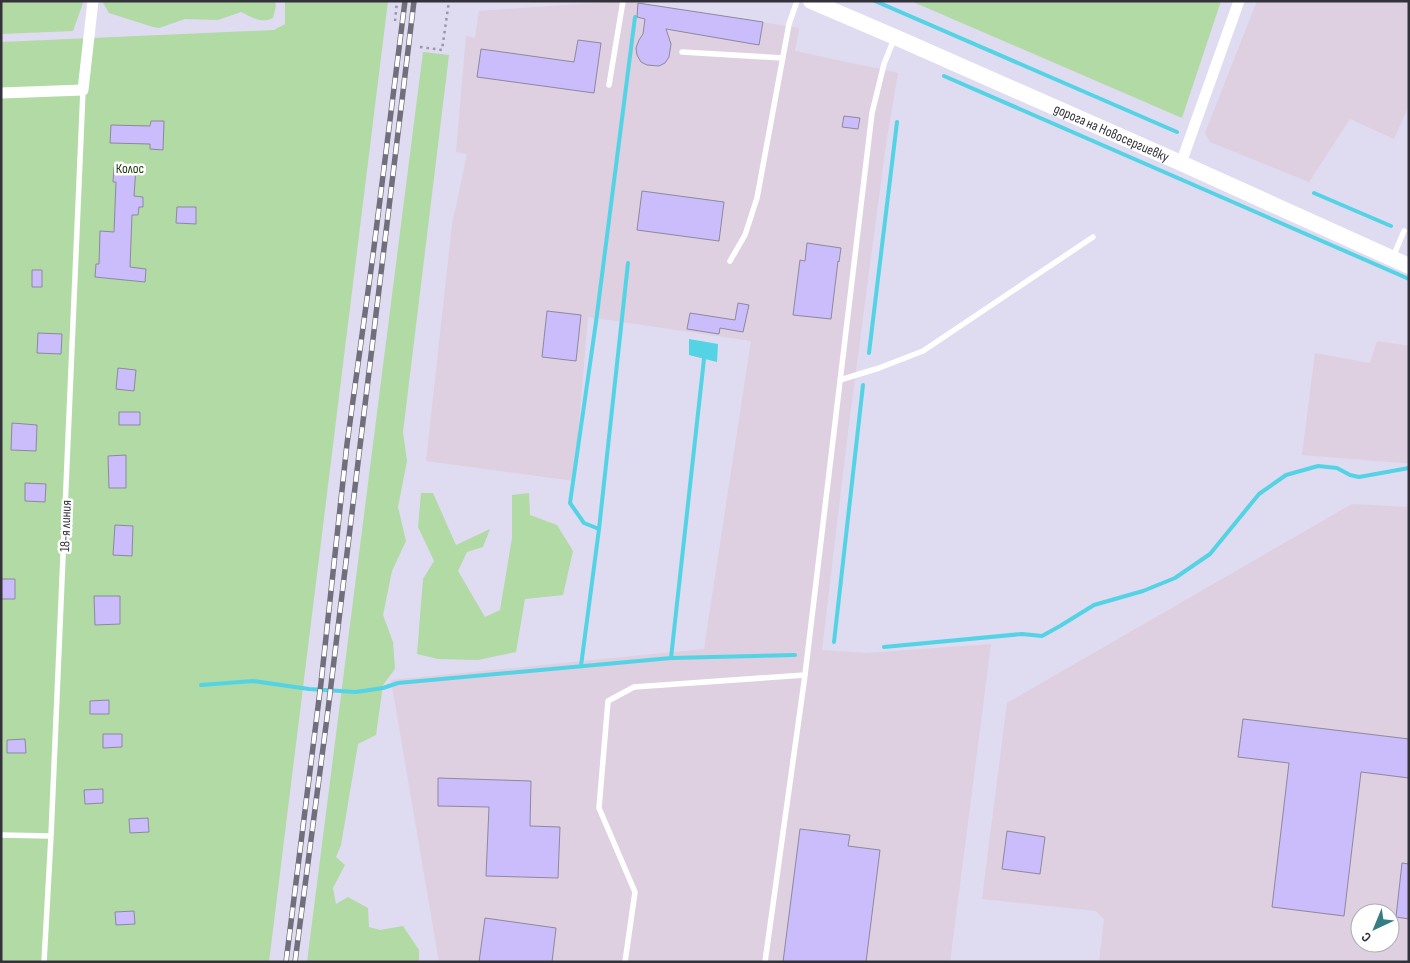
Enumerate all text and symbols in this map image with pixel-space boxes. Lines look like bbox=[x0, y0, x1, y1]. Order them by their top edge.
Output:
street label: дорога на Новосергиевку bbox=[1051, 100, 1172, 166]
park label: Колос bbox=[116, 160, 144, 177]
street label: 18-я линия bbox=[56, 500, 75, 552]
north arrow bbox=[1350, 903, 1400, 953]
text: С bbox=[1358, 928, 1375, 946]

